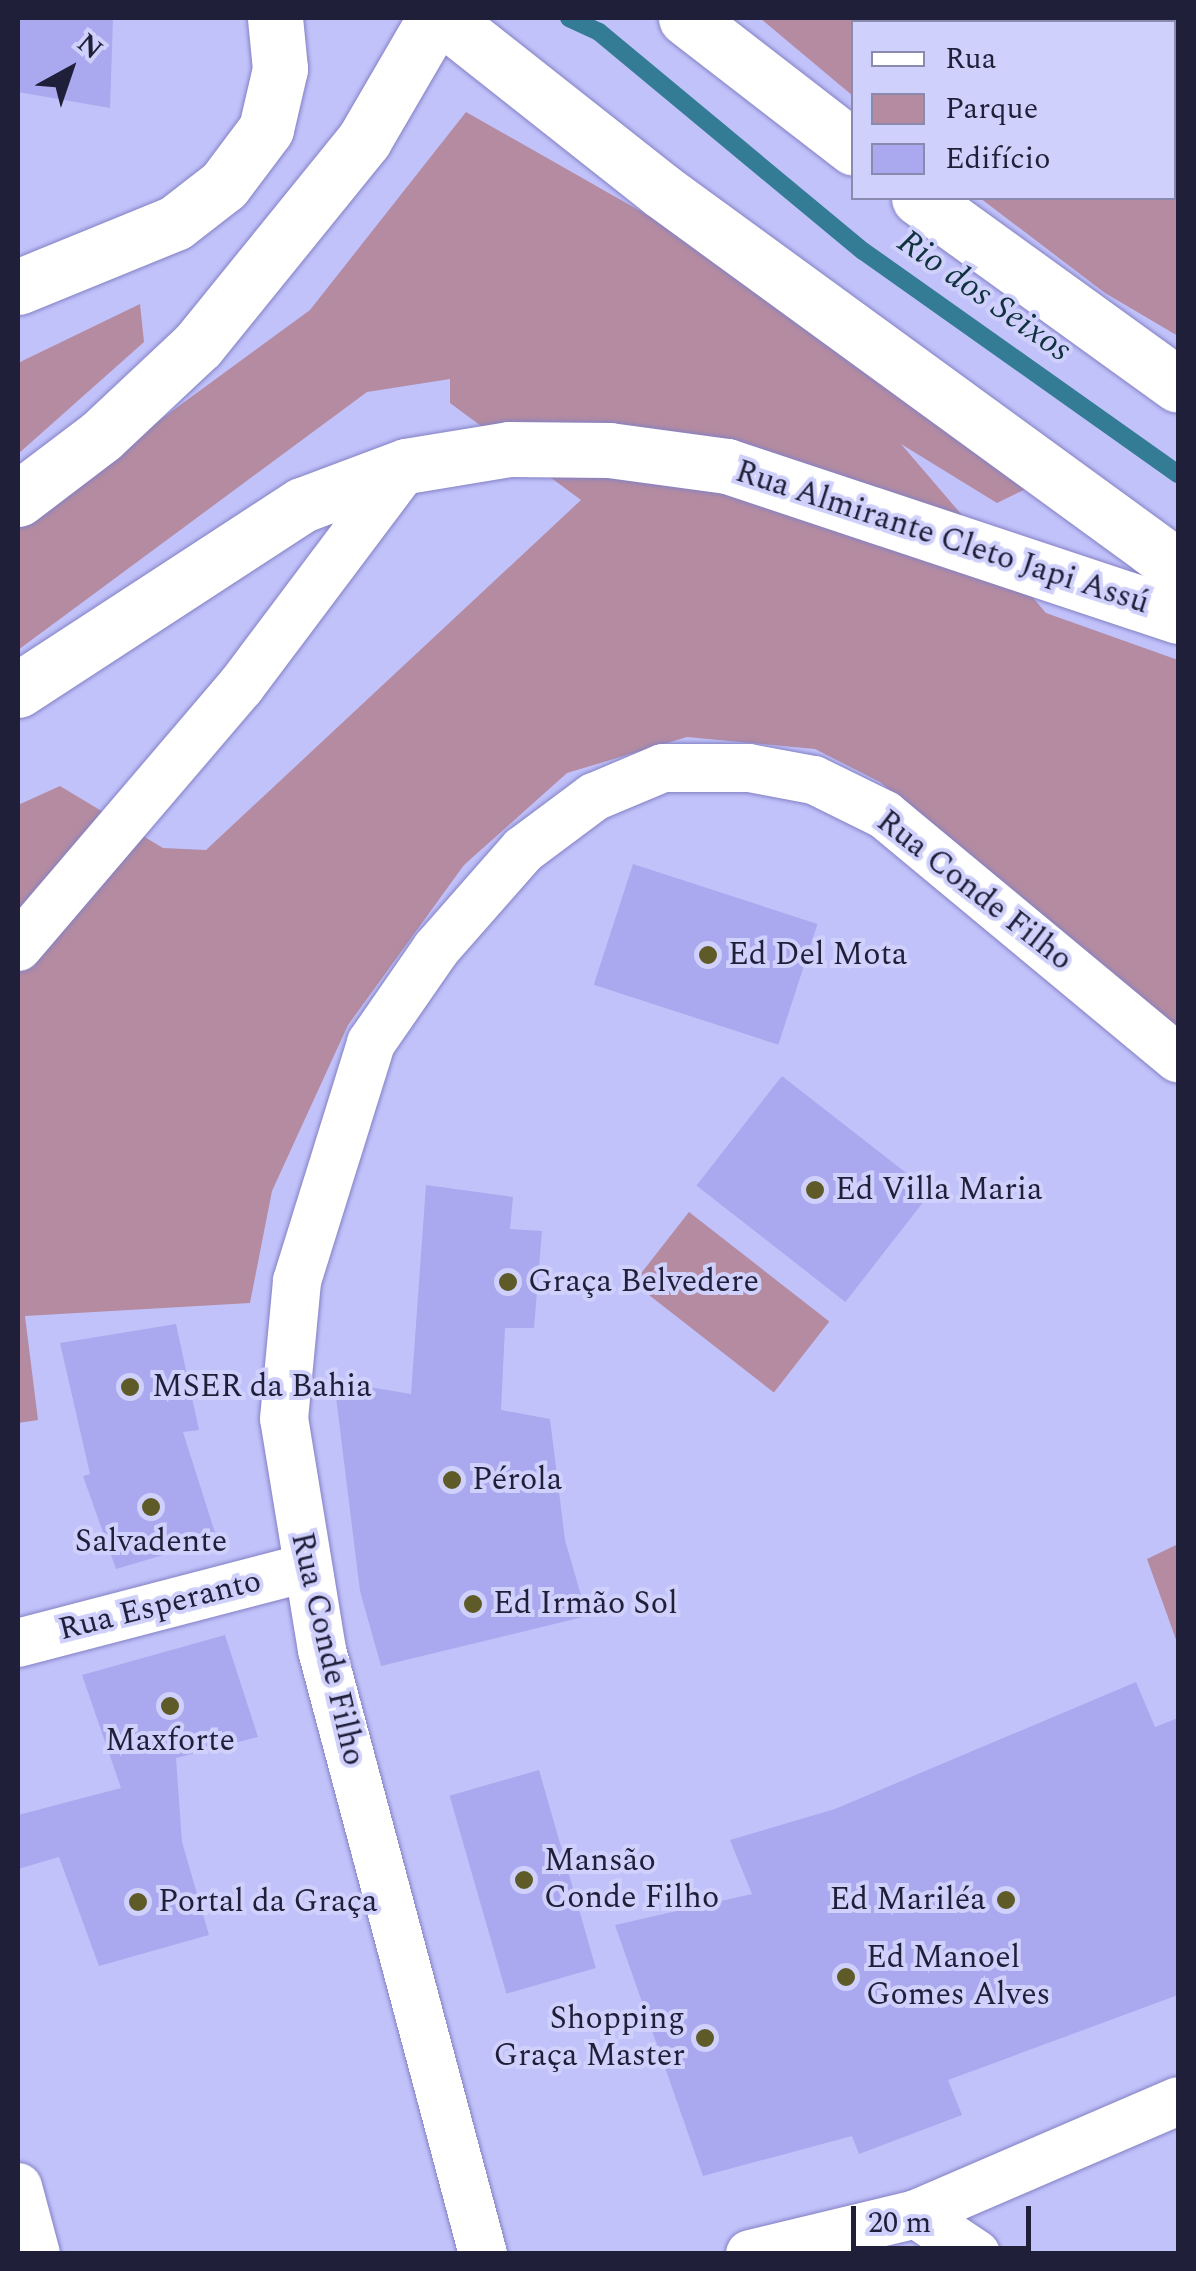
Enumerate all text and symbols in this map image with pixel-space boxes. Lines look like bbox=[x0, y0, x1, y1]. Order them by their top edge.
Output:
north arrow bbox=[20, 20, 120, 120]
legend bbox=[851, 20, 1176, 200]
text: N bbox=[67, 23, 112, 70]
text: Rua bbox=[945, 36, 996, 82]
text: Parque bbox=[945, 86, 1038, 132]
text: Edifício bbox=[945, 136, 1050, 182]
water label: Rio dos Seixos bbox=[889, 221, 1079, 371]
street label: Rua Almirante Cleto Japi Assú bbox=[730, 453, 1154, 623]
street label: Rua Conde Filho bbox=[868, 803, 1080, 979]
place label: Ed Del Mota bbox=[728, 936, 907, 974]
marker: Ed Del Mota bbox=[697, 944, 719, 966]
place label: Ed Villa Maria bbox=[835, 1171, 1043, 1209]
marker: Ed Villa Maria bbox=[804, 1179, 826, 1201]
place label: Graça Belvedere bbox=[528, 1263, 759, 1301]
marker: Graça Belvedere bbox=[497, 1271, 519, 1293]
place label: MSER da Bahia bbox=[152, 1368, 372, 1406]
marker: MSER da Bahia bbox=[117, 1374, 143, 1400]
place label: Pérola bbox=[472, 1461, 562, 1499]
marker: Pérola bbox=[441, 1469, 463, 1491]
marker: Salvadente bbox=[140, 1496, 162, 1518]
place label: Salvadente bbox=[75, 1523, 227, 1561]
street label: Rua Conde Filho bbox=[282, 1529, 372, 1769]
street label: Rua Esperanto bbox=[55, 1562, 265, 1650]
place label: Ed Irmão Sol bbox=[493, 1585, 678, 1623]
marker: Ed Irmão Sol bbox=[462, 1593, 484, 1615]
marker: Maxforte bbox=[159, 1695, 181, 1717]
place label: Maxforte bbox=[105, 1722, 235, 1760]
place label: Mansão Conde Filho bbox=[544, 1843, 719, 1918]
marker: Mansão Conde Filho bbox=[513, 1869, 535, 1891]
place label: Ed Mariléa bbox=[829, 1881, 986, 1919]
place label: Portal da Graça bbox=[158, 1883, 378, 1921]
marker: Ed Mariléa bbox=[995, 1889, 1017, 1911]
marker: Portal da Graça bbox=[127, 1891, 149, 1913]
place label: Ed Manoel Gomes Alves bbox=[866, 1940, 1050, 2015]
marker: Ed Manoel Gomes Alves bbox=[835, 1966, 857, 1988]
place label: Shopping Graça Master bbox=[493, 2001, 685, 2076]
marker: Shopping Graça Master bbox=[694, 2027, 716, 2049]
scale bar bbox=[856, 2186, 1036, 2248]
text: 20 m bbox=[868, 2200, 931, 2246]

